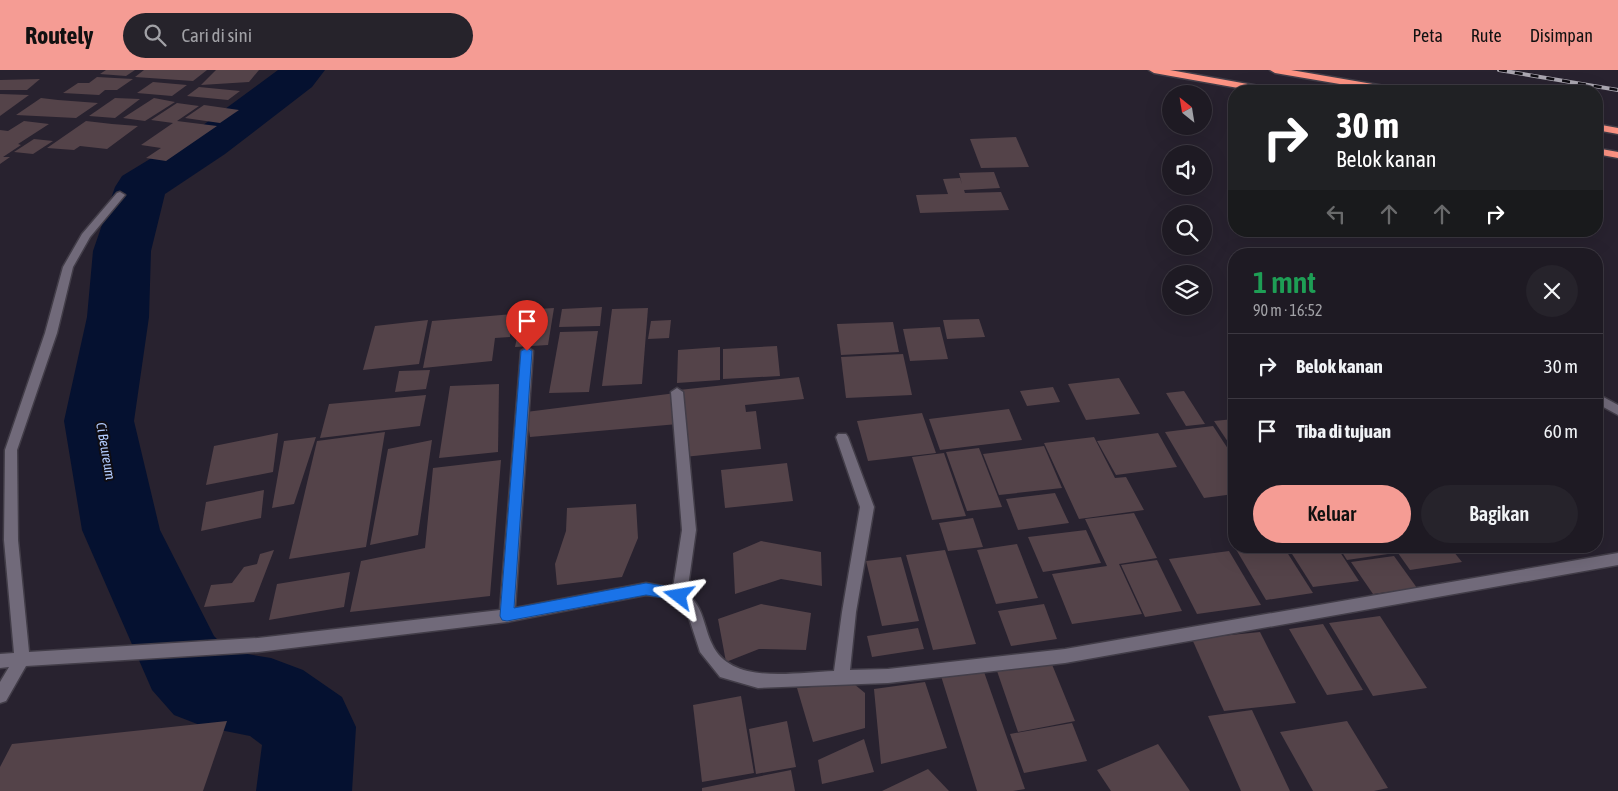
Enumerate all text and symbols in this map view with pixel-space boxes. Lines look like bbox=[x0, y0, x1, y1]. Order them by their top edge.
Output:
search box bbox=[123, 13, 473, 58]
icon: search bbox=[141, 21, 169, 49]
text: Routely bbox=[25, 22, 93, 49]
text: Cari di sini bbox=[181, 24, 252, 46]
text: Peta bbox=[1412, 25, 1443, 46]
text: Rute bbox=[1471, 25, 1502, 46]
text: Disimpan bbox=[1530, 25, 1593, 46]
north arrow bbox=[1162, 85, 1212, 135]
map controls bbox=[1162, 85, 1212, 315]
icon: right bbox=[1253, 105, 1318, 170]
text: 30 m bbox=[1336, 105, 1399, 145]
button: sound bbox=[1162, 145, 1212, 195]
text: Belok kanan bbox=[1336, 146, 1437, 172]
icon: left bbox=[1322, 200, 1350, 228]
icon: ahead bbox=[1375, 200, 1403, 228]
icon: ahead bbox=[1428, 200, 1456, 228]
icon: right bbox=[1481, 200, 1509, 228]
button: search bbox=[1162, 205, 1212, 255]
button: layers bbox=[1162, 265, 1212, 315]
text: 1 mnt bbox=[1253, 265, 1316, 299]
button: close bbox=[1526, 265, 1578, 317]
pin bbox=[506, 300, 548, 351]
text: 90 m · 16:52 bbox=[1253, 301, 1323, 319]
icon: arrive bbox=[513, 307, 541, 335]
icon: right bbox=[1253, 352, 1281, 380]
text: Belok kanan bbox=[1296, 355, 1383, 377]
text: 30 m bbox=[1544, 355, 1578, 377]
icon: arrive bbox=[1253, 417, 1281, 445]
text: Tiba di tujuan bbox=[1296, 420, 1391, 442]
text: 60 m bbox=[1544, 420, 1578, 442]
water label: Ci Beureum bbox=[93, 421, 119, 481]
button: Keluar bbox=[1253, 485, 1411, 543]
button: Bagikan bbox=[1421, 485, 1578, 543]
position arrow bbox=[652, 569, 704, 621]

